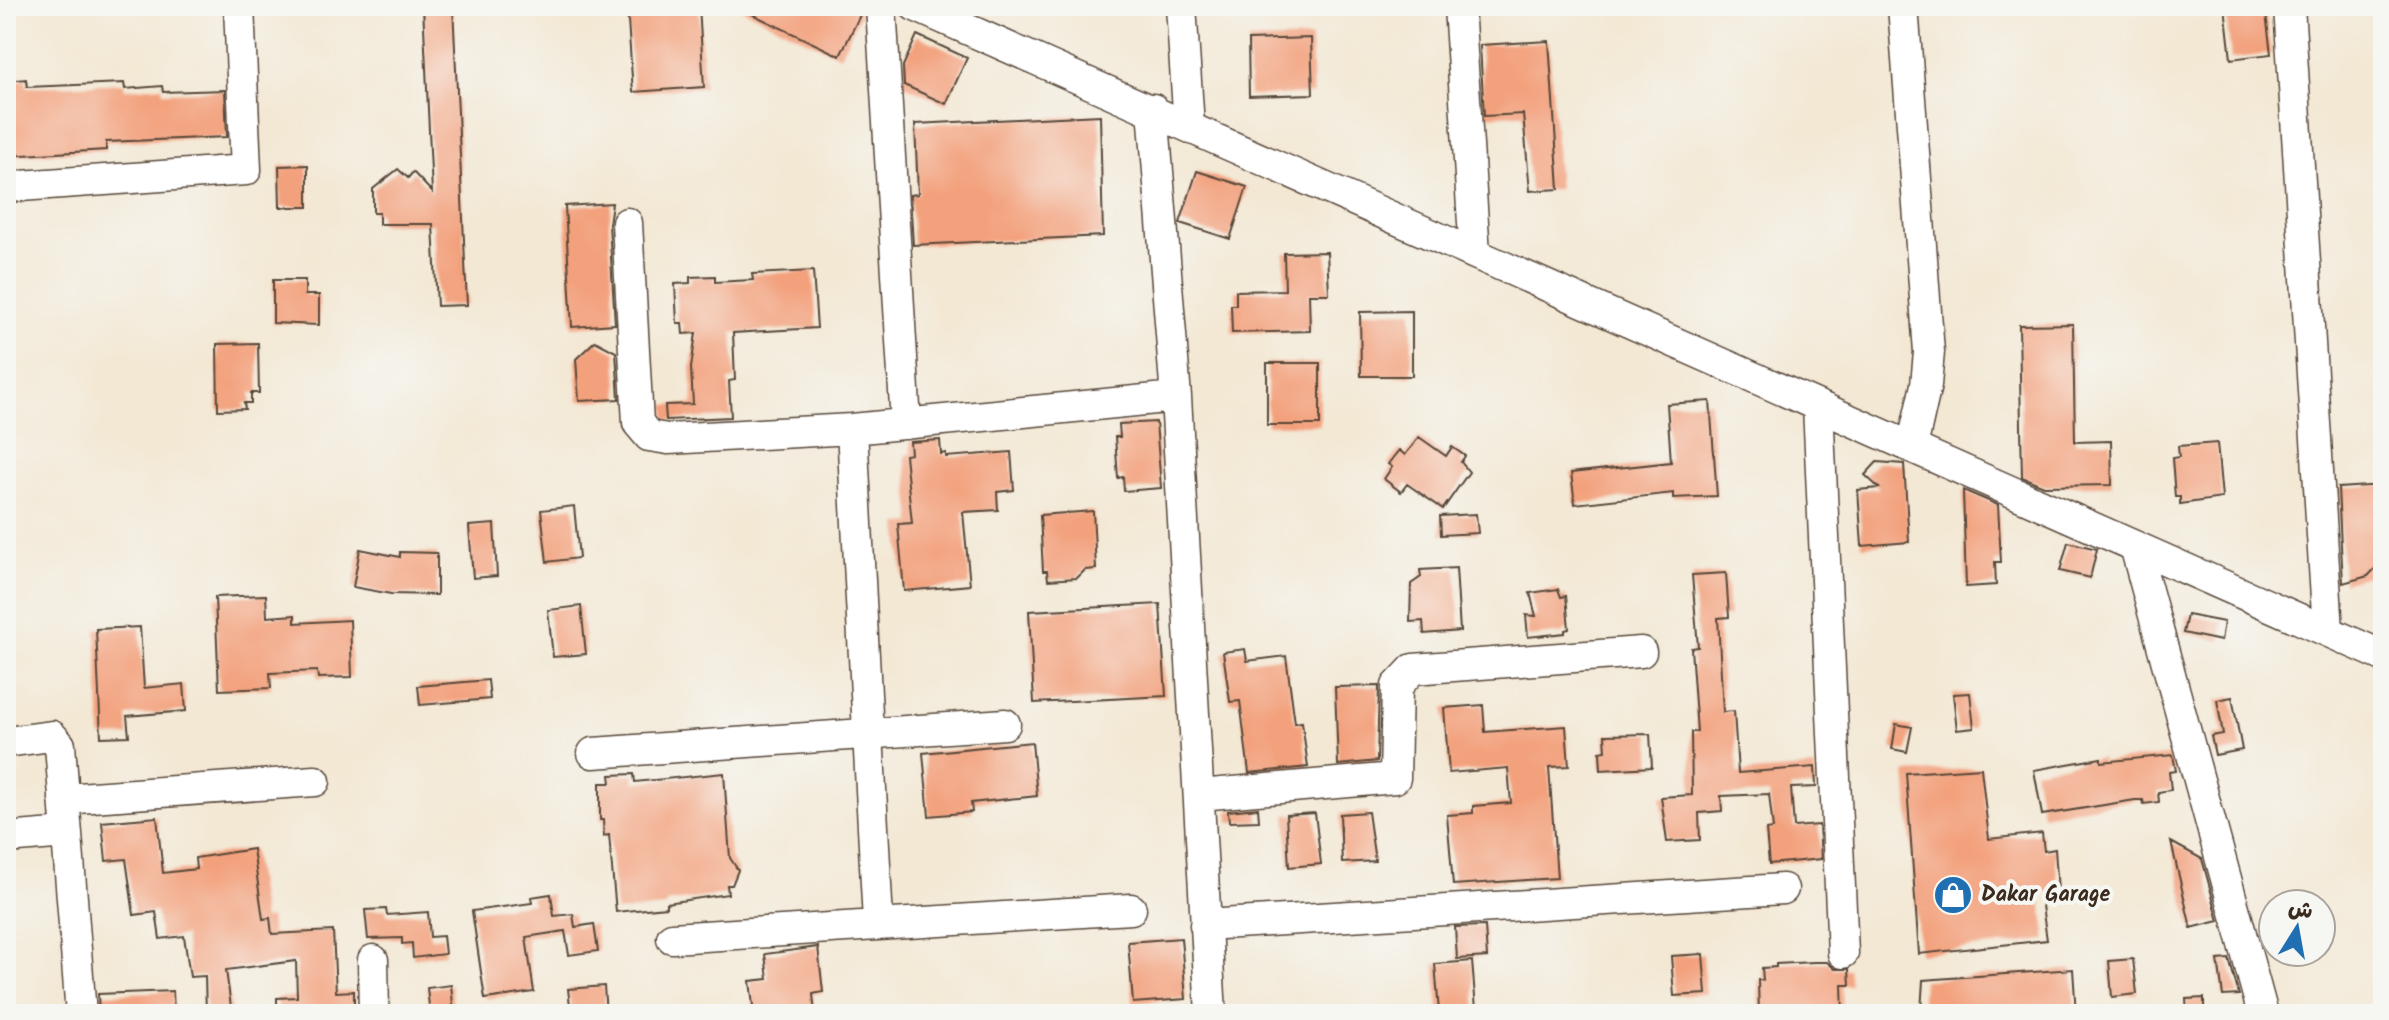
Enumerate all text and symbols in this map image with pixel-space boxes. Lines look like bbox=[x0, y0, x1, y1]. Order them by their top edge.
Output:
shop icon: Dakar Garage bbox=[1932, 874, 1974, 916]
place label: Dakar Garage bbox=[1981, 878, 2110, 913]
north arrow bbox=[2257, 888, 2337, 968]
text: ش bbox=[2285, 891, 2316, 930]

